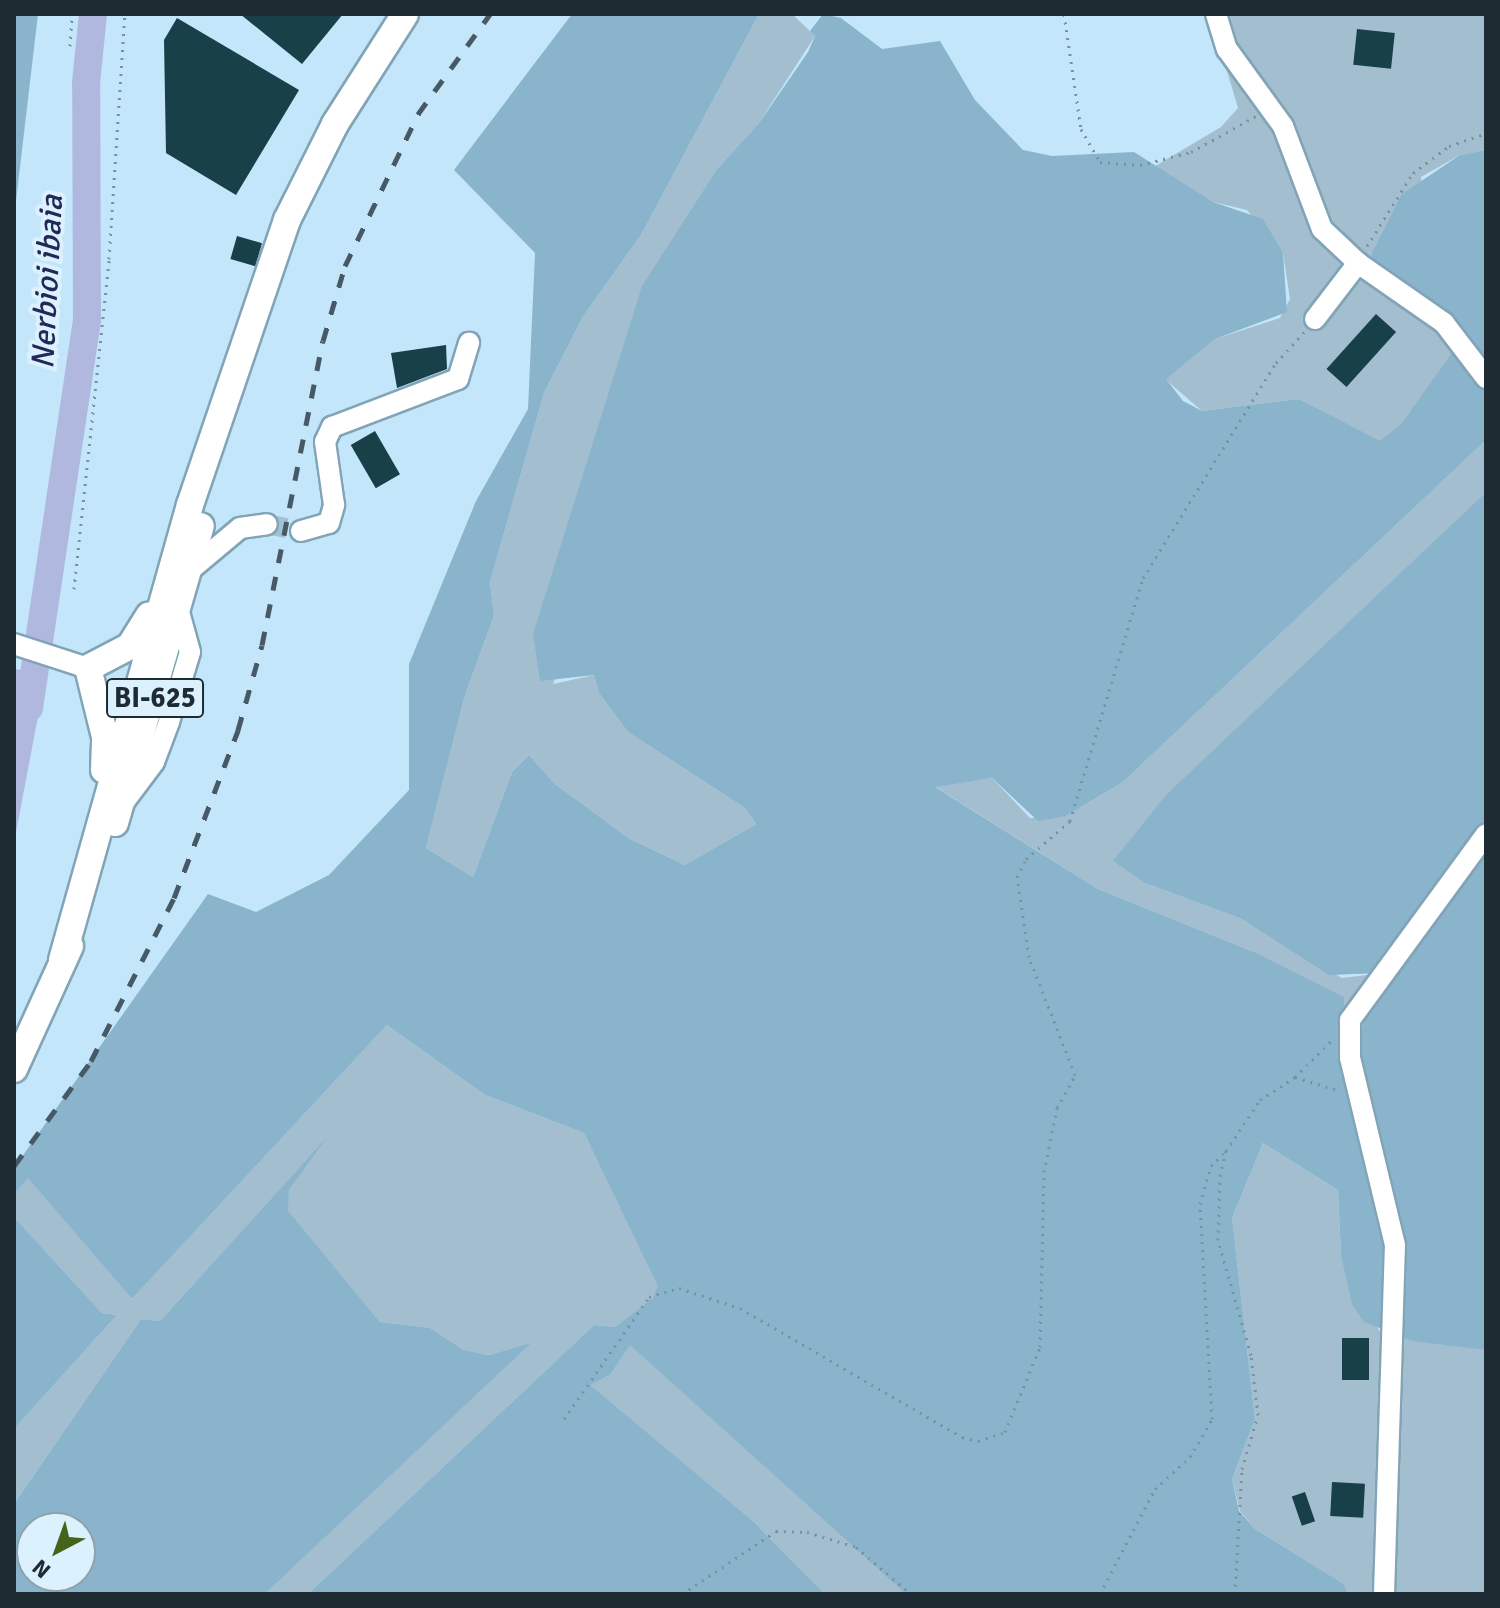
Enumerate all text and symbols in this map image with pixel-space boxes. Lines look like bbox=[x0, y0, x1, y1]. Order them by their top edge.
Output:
water label: Nerbioi ibaia bbox=[24, 194, 72, 370]
road number: BI-625 bbox=[105, 674, 205, 722]
north arrow bbox=[16, 1512, 96, 1592]
text: N bbox=[27, 1554, 56, 1584]

